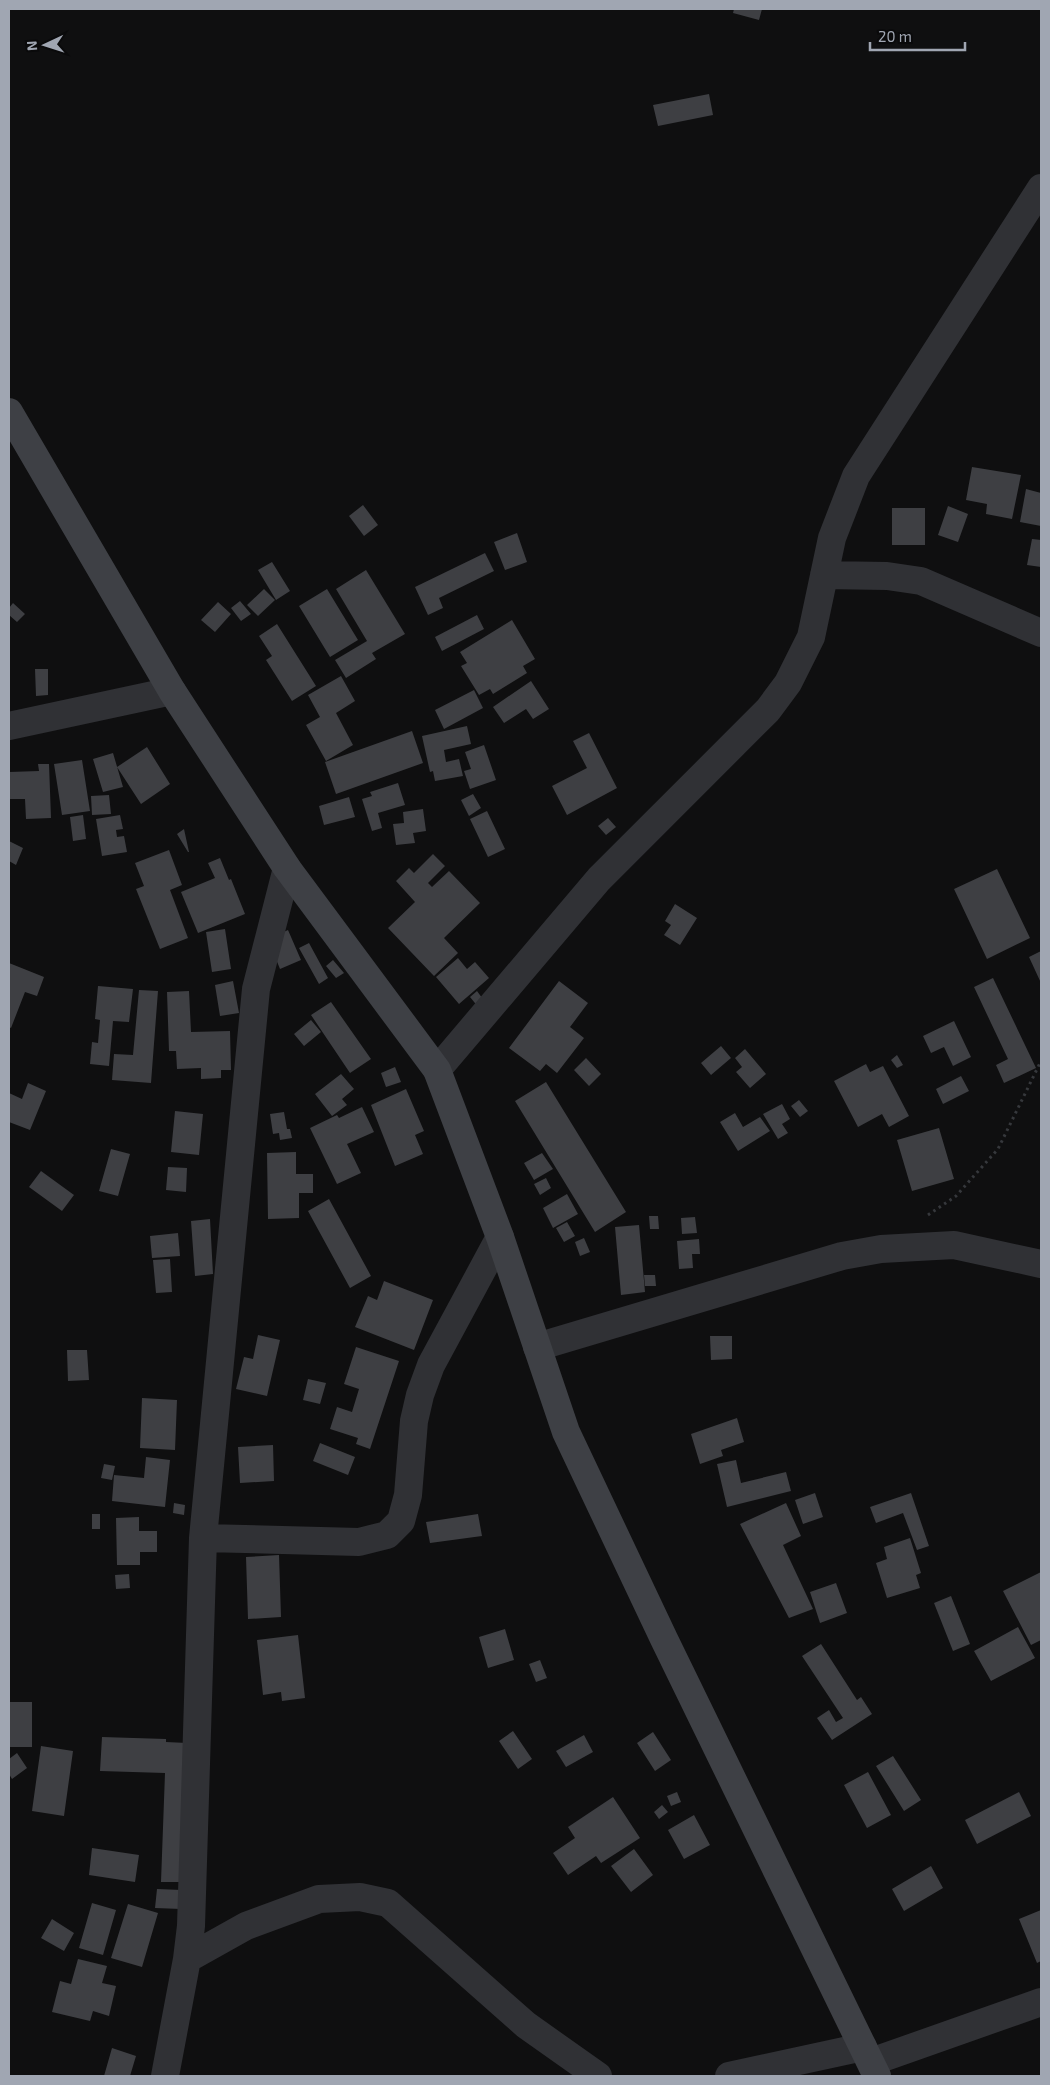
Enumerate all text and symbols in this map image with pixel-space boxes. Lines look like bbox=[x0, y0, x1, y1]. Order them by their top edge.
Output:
north arrow bbox=[20, 20, 70, 70]
scale bar bbox=[870, 20, 965, 52]
text: 20 m bbox=[878, 27, 912, 45]
text: N bbox=[23, 40, 40, 52]

